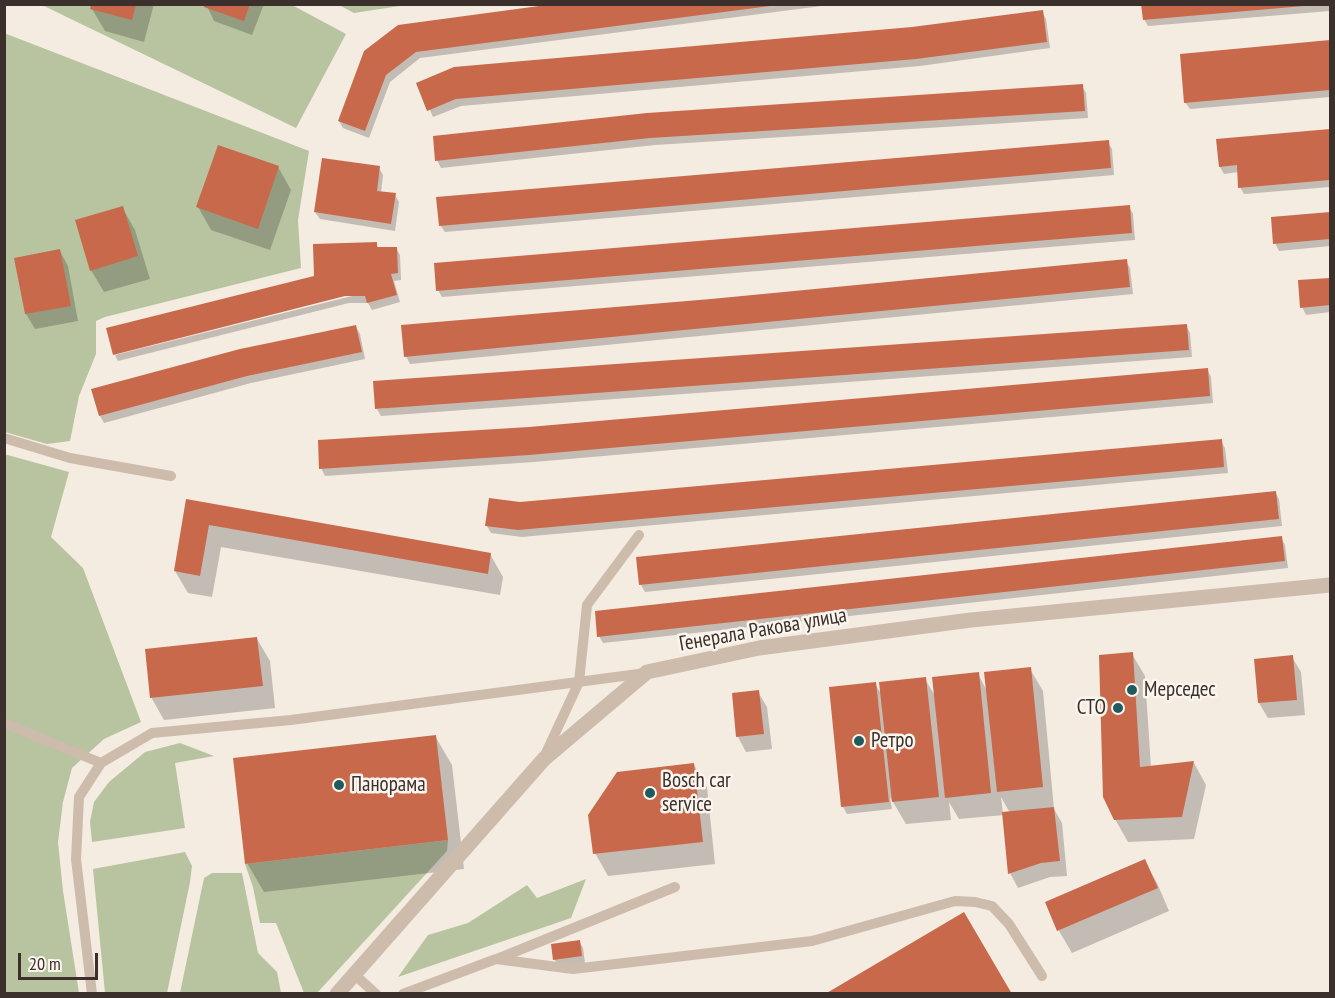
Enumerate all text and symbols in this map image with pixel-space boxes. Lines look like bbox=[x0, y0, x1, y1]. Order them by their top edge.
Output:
street label: Генерала Ракова улица bbox=[677, 603, 849, 657]
place label: Мерседес bbox=[1144, 677, 1216, 703]
marker: Мерседес bbox=[1125, 683, 1139, 697]
place label: СТО bbox=[1077, 695, 1106, 721]
marker: СТО bbox=[1111, 701, 1125, 715]
place label: Ретро bbox=[871, 728, 913, 754]
marker: Ретро bbox=[852, 734, 866, 748]
place label: Bosch car service bbox=[662, 768, 731, 818]
place label: Панорама bbox=[351, 772, 426, 798]
marker: Панорама bbox=[332, 778, 346, 792]
marker: Bosch car service bbox=[643, 786, 657, 800]
scale bar bbox=[21, 941, 100, 979]
text: 20 m bbox=[29, 952, 61, 975]

